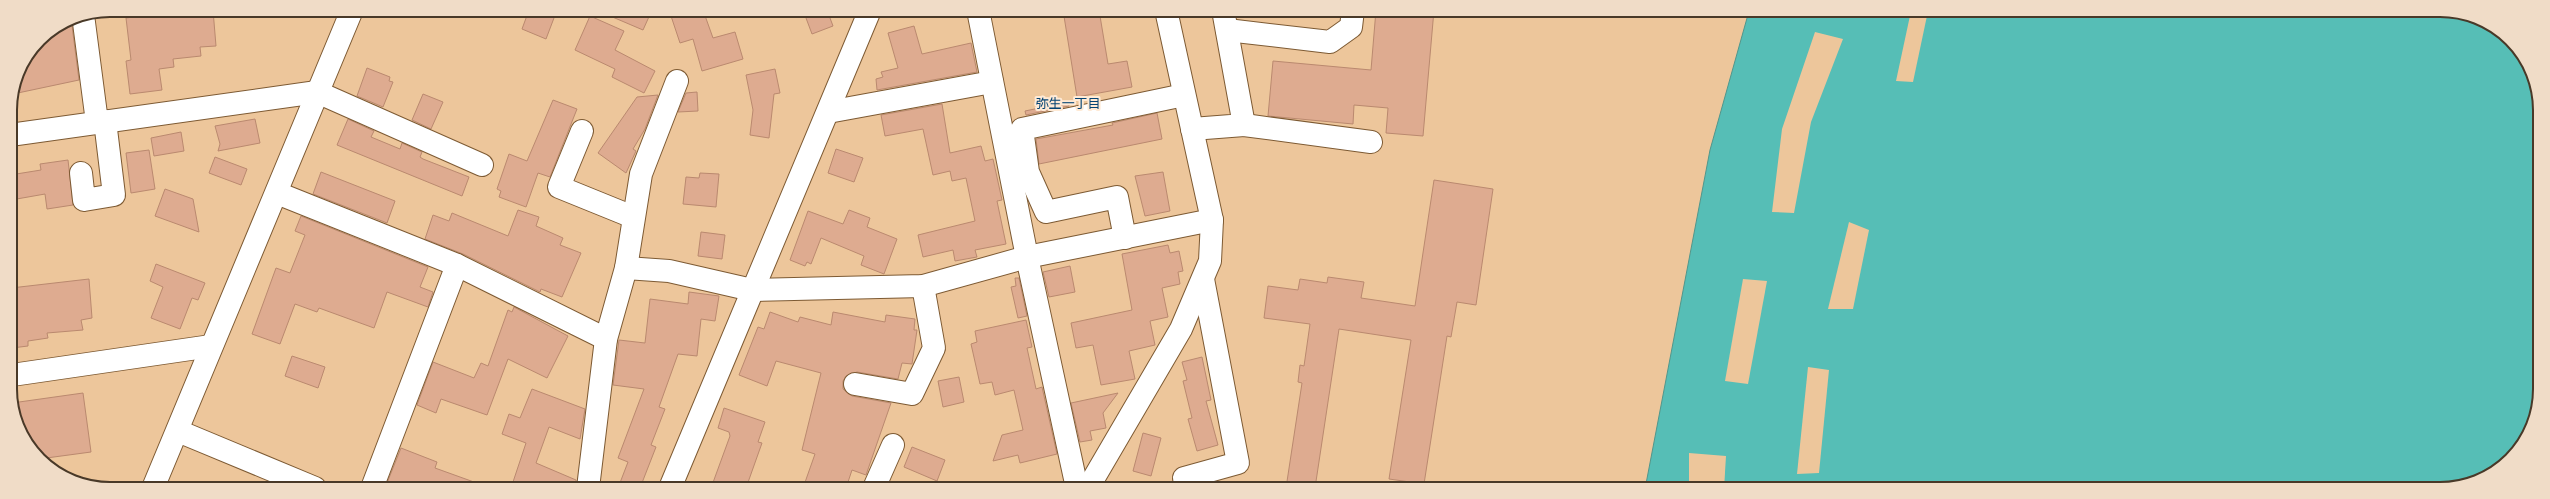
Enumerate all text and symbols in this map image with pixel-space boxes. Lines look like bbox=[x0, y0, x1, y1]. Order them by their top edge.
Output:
district label: 弥生一丁目 bbox=[1035, 96, 1101, 111]

